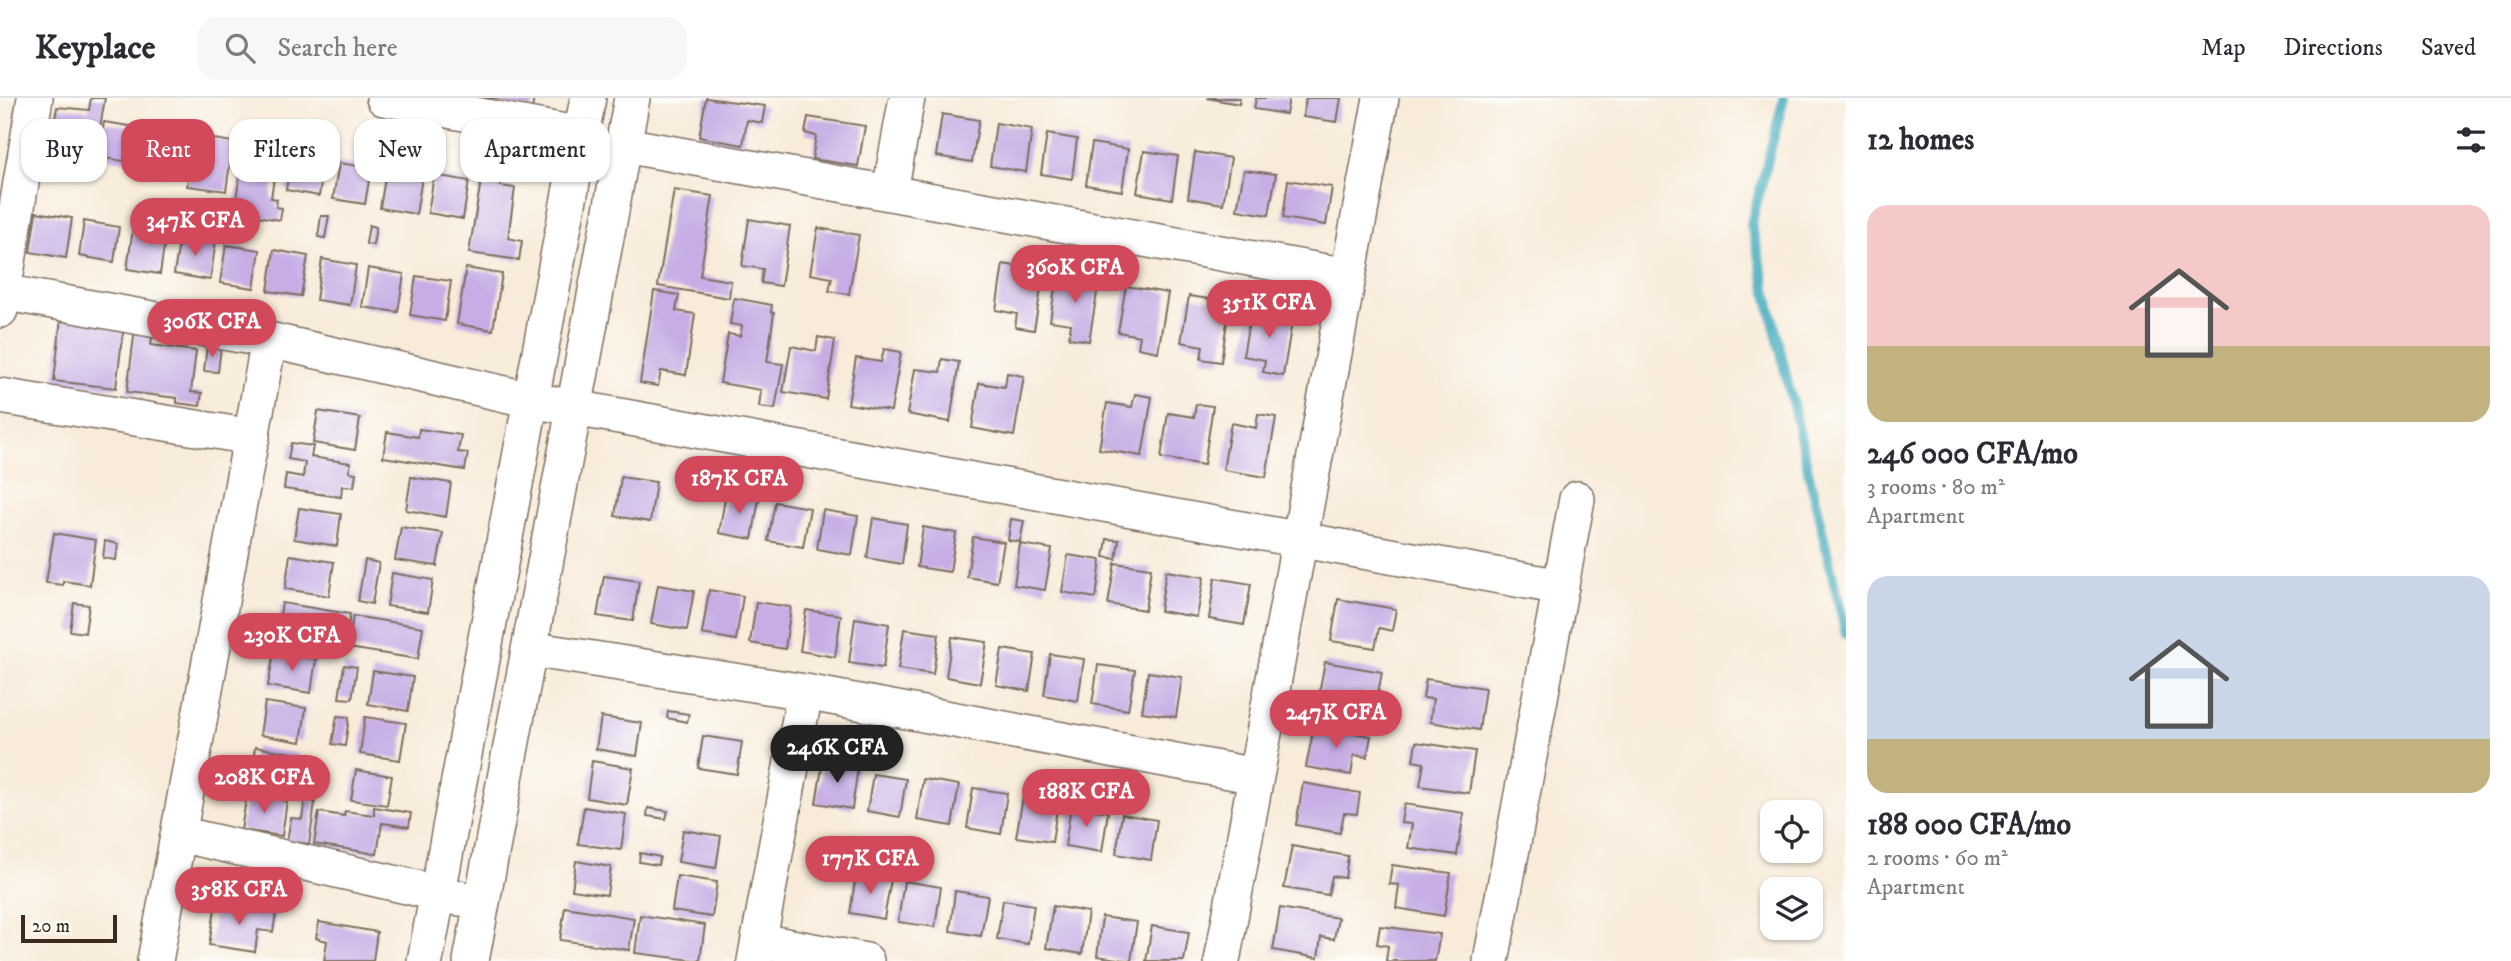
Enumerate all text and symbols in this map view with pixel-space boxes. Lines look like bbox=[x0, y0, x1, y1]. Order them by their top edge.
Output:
search box bbox=[197, 17, 687, 80]
text: Keyplace bbox=[35, 28, 155, 69]
icon: search bbox=[221, 29, 259, 67]
text: Search here bbox=[277, 32, 398, 65]
text: Map bbox=[2201, 33, 2246, 63]
text: Directions bbox=[2284, 33, 2383, 63]
text: Saved bbox=[2421, 33, 2476, 63]
chip: Buy bbox=[21, 119, 107, 182]
chip: Rent bbox=[121, 119, 215, 182]
chip: Filters bbox=[229, 119, 340, 182]
chip: New bbox=[354, 119, 446, 182]
chip: Apartment bbox=[460, 119, 610, 182]
icon: filters bbox=[2452, 121, 2490, 159]
text: 12 homes bbox=[1867, 122, 1974, 159]
pin: 347K CFA bbox=[123, 198, 267, 258]
text: 347K CFA bbox=[146, 206, 244, 235]
pin: 360K CFA bbox=[1003, 246, 1147, 305]
icon: home bbox=[2116, 250, 2242, 376]
text: 360K CFA bbox=[1026, 253, 1124, 282]
pin: 351K CFA bbox=[1197, 280, 1341, 340]
text: 351K CFA bbox=[1223, 288, 1315, 317]
pin: 306K CFA bbox=[140, 300, 284, 359]
text: 306K CFA bbox=[163, 307, 261, 336]
text: 246 000 CFA/mo bbox=[1867, 436, 2078, 473]
pin: 187K CFA bbox=[667, 456, 811, 516]
text: 187K CFA bbox=[691, 464, 787, 493]
text: 3 rooms · 80 m² bbox=[1867, 473, 2005, 502]
text: Apartment bbox=[1867, 502, 1965, 531]
pin: 230K CFA bbox=[220, 614, 364, 673]
text: 230K CFA bbox=[244, 621, 340, 650]
icon: home bbox=[2116, 621, 2242, 747]
pin: 247K CFA bbox=[1264, 690, 1408, 750]
text: 247K CFA bbox=[1286, 698, 1386, 727]
pin: 246K CFA bbox=[765, 726, 909, 785]
text: 246K CFA bbox=[786, 733, 888, 762]
pin: 208K CFA bbox=[192, 756, 336, 815]
text: 208K CFA bbox=[214, 763, 314, 792]
pin: 188K CFA bbox=[1014, 770, 1158, 829]
text: 188K CFA bbox=[1038, 777, 1134, 806]
map controls bbox=[1760, 800, 1823, 940]
button: locate bbox=[1760, 800, 1823, 863]
text: 188 000 CFA/mo bbox=[1867, 807, 2071, 844]
pin: 177K CFA bbox=[798, 836, 942, 896]
text: 177K CFA bbox=[821, 844, 919, 873]
text: 2 rooms · 60 m² bbox=[1867, 844, 2008, 873]
pin: 358K CFA bbox=[167, 868, 311, 927]
text: Apartment bbox=[1867, 873, 1965, 902]
text: 358K CFA bbox=[191, 875, 287, 904]
button: layers bbox=[1760, 877, 1823, 940]
scale bar bbox=[21, 912, 117, 944]
text: 20 m bbox=[32, 915, 70, 938]

